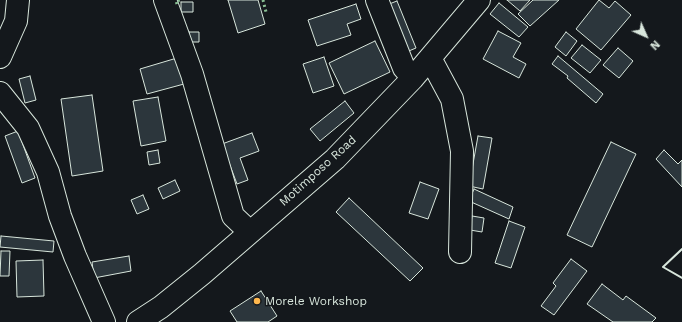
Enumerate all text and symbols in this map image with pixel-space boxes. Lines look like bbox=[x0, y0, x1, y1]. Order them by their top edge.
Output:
north arrow bbox=[626, 16, 666, 56]
text: N bbox=[647, 37, 662, 52]
street label: Motimposo Road bbox=[277, 133, 359, 209]
place label: Morele Workshop bbox=[265, 294, 367, 308]
marker: Morele Workshop bbox=[252, 296, 262, 306]

